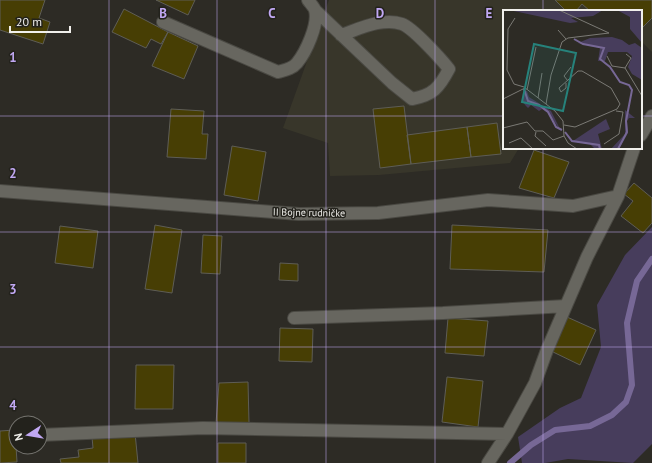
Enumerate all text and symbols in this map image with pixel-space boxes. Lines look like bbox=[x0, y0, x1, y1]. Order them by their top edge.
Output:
text: B bbox=[159, 5, 167, 22]
text: C bbox=[268, 5, 276, 22]
text: D bbox=[376, 5, 384, 22]
text: E bbox=[486, 5, 493, 22]
scale bar bbox=[10, 8, 70, 34]
inset map bbox=[503, 10, 642, 149]
text: 20 m bbox=[16, 14, 42, 29]
text: 1 bbox=[9, 49, 17, 66]
text: 2 bbox=[9, 165, 17, 182]
street label: II Bojne rudničke bbox=[273, 205, 345, 220]
text: 3 bbox=[9, 281, 17, 298]
text: 4 bbox=[9, 397, 17, 414]
north arrow bbox=[8, 415, 48, 455]
text: N bbox=[11, 432, 26, 442]

